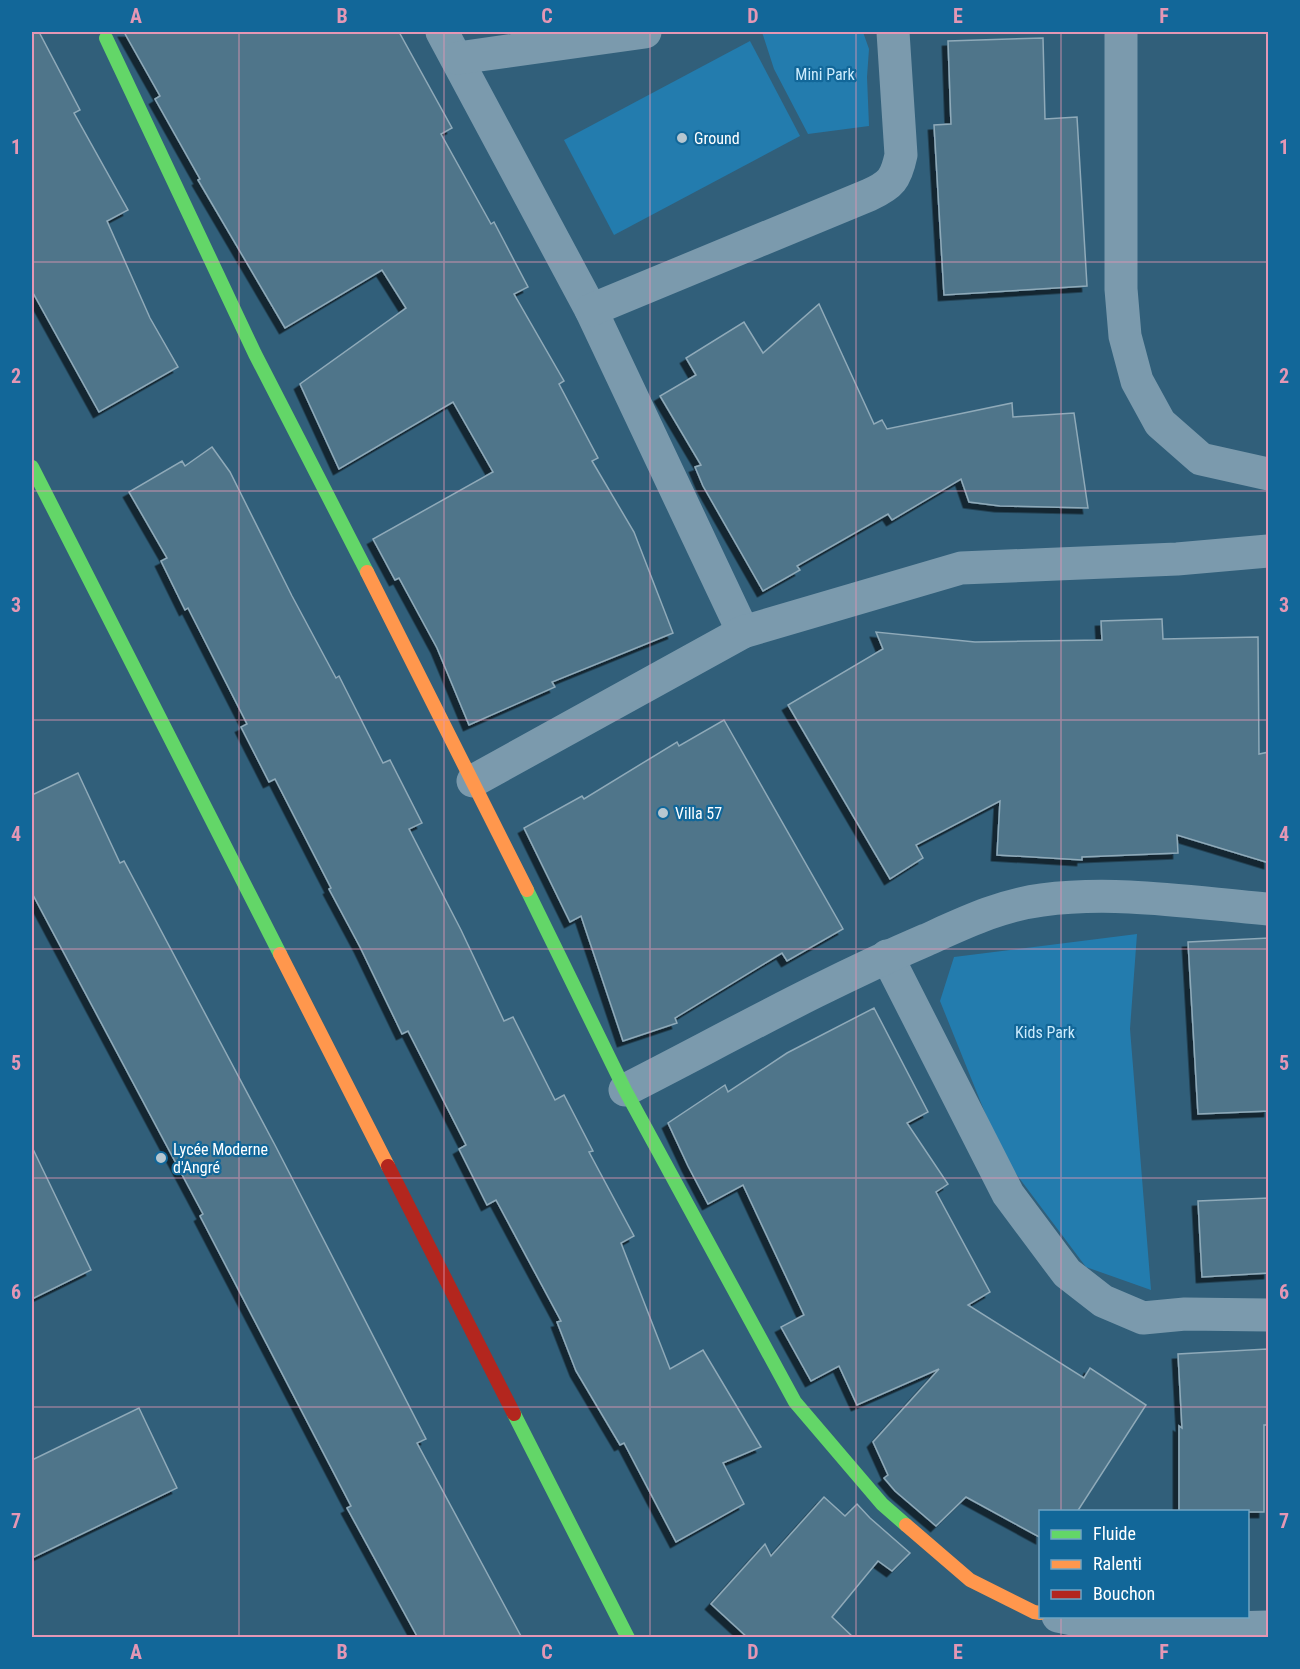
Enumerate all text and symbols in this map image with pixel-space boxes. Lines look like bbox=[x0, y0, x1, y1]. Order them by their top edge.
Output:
text: A bbox=[130, 4, 142, 28]
text: B bbox=[336, 4, 348, 28]
text: C bbox=[541, 4, 553, 28]
text: D bbox=[747, 4, 759, 28]
text: E bbox=[953, 4, 963, 28]
text: F bbox=[1159, 4, 1169, 28]
park label: Mini Park bbox=[795, 65, 855, 84]
place label: Ground bbox=[694, 129, 740, 148]
marker: Ground bbox=[675, 131, 689, 145]
text: 1 bbox=[11, 135, 21, 159]
text: 1 bbox=[1279, 135, 1289, 159]
text: 2 bbox=[11, 364, 21, 388]
text: 2 bbox=[1279, 364, 1289, 388]
text: 3 bbox=[11, 593, 21, 617]
text: 3 bbox=[1279, 593, 1289, 617]
place label: Villa 57 bbox=[675, 804, 722, 823]
marker: Villa 57 bbox=[656, 806, 670, 820]
text: 4 bbox=[11, 822, 21, 846]
text: 4 bbox=[1279, 822, 1289, 846]
park label: Kids Park bbox=[1015, 1023, 1076, 1042]
text: 5 bbox=[11, 1051, 21, 1075]
text: 5 bbox=[1279, 1051, 1289, 1075]
place label: Lycée Moderne d'Angré bbox=[173, 1140, 268, 1177]
marker: Lycée Moderne d'Angré bbox=[154, 1151, 168, 1165]
text: 6 bbox=[11, 1280, 21, 1304]
text: 6 bbox=[1279, 1280, 1289, 1304]
text: 7 bbox=[11, 1509, 21, 1533]
text: 7 bbox=[1279, 1509, 1289, 1533]
legend bbox=[1039, 1510, 1249, 1618]
text: Fluide bbox=[1093, 1523, 1136, 1544]
text: Ralenti bbox=[1093, 1553, 1142, 1574]
text: Bouchon bbox=[1093, 1583, 1155, 1604]
text: A bbox=[130, 1640, 142, 1664]
text: B bbox=[336, 1640, 348, 1664]
text: C bbox=[541, 1640, 553, 1664]
text: D bbox=[747, 1640, 759, 1664]
text: E bbox=[953, 1640, 963, 1664]
text: F bbox=[1159, 1640, 1169, 1664]

